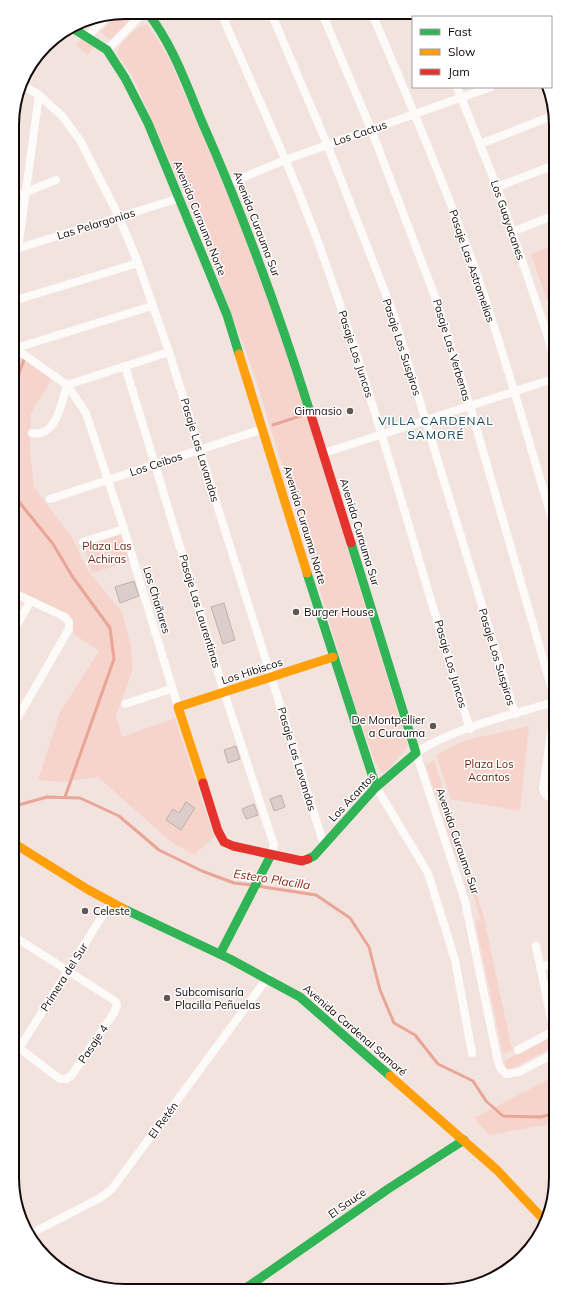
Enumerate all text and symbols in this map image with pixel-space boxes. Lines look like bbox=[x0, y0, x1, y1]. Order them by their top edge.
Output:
legend bbox=[412, 16, 552, 88]
text: Fast bbox=[448, 24, 472, 39]
text: Slow bbox=[448, 44, 476, 59]
text: Jam bbox=[448, 64, 470, 79]
street label: Los Cactus bbox=[331, 117, 389, 149]
street label: Avenida Curauma Norte bbox=[170, 158, 230, 278]
street label: Avenida Curauma Sur bbox=[230, 169, 284, 279]
street label: Los Guayacanes bbox=[488, 178, 528, 262]
street label: Las Pelargonias bbox=[55, 205, 137, 243]
street label: Pasaje Las Astromelias bbox=[446, 208, 498, 324]
street label: Pasaje Los Suspiros bbox=[380, 297, 424, 397]
street label: Pasaje Las Verbenas bbox=[430, 297, 474, 403]
street label: Pasaje Los Juncos bbox=[335, 309, 377, 399]
street label: Pasaje Las Lavandas bbox=[178, 396, 222, 504]
place label: Gimnasio bbox=[294, 404, 342, 418]
marker: Gimnasio bbox=[345, 406, 355, 416]
district label: VILLA CARDENAL SAMORÉ bbox=[378, 413, 494, 442]
street label: Los Ceibos bbox=[128, 449, 184, 479]
street label: Avenida Curauma Norte bbox=[280, 464, 330, 586]
street label: Avenida Curauma Sur bbox=[337, 477, 383, 587]
park label: Plaza Las Achiras bbox=[82, 539, 132, 566]
street label: Pasaje Las Laurentinas bbox=[176, 552, 224, 670]
street label: Los Chañares bbox=[140, 565, 174, 635]
place label: Burger House bbox=[304, 605, 374, 619]
marker: Burger House bbox=[291, 607, 301, 617]
street label: Pasaje Los Suspiros bbox=[476, 607, 518, 707]
street label: Pasaje Los Juncos bbox=[432, 618, 470, 710]
street label: Los Hibiscos bbox=[220, 655, 284, 687]
street label: Pasaje Las Lavandas bbox=[275, 705, 319, 813]
place label: De Montpellier a Curauma bbox=[351, 713, 425, 740]
marker: De Montpellier a Curauma bbox=[428, 721, 438, 731]
park label: Plaza Los Acantos bbox=[464, 757, 514, 784]
street label: Los Acantos bbox=[326, 769, 378, 825]
street label: Avenida Curauma Sur bbox=[433, 786, 483, 896]
water label: Estero Placilla bbox=[233, 866, 311, 892]
place label: Celeste bbox=[93, 904, 130, 918]
marker: Celeste bbox=[80, 906, 90, 916]
street label: Primera del Sur bbox=[37, 940, 91, 1014]
street label: Avenida Cardenal Samoré bbox=[300, 981, 410, 1079]
place label: Subcomisaría Placilla Peñuelas bbox=[175, 985, 261, 1012]
marker: Subcomisaría Placilla Peñuelas bbox=[162, 993, 172, 1003]
street label: Pasaje 4 bbox=[75, 1022, 111, 1066]
street label: El Retén bbox=[145, 1099, 181, 1141]
street label: El Sauce bbox=[325, 1185, 369, 1221]

